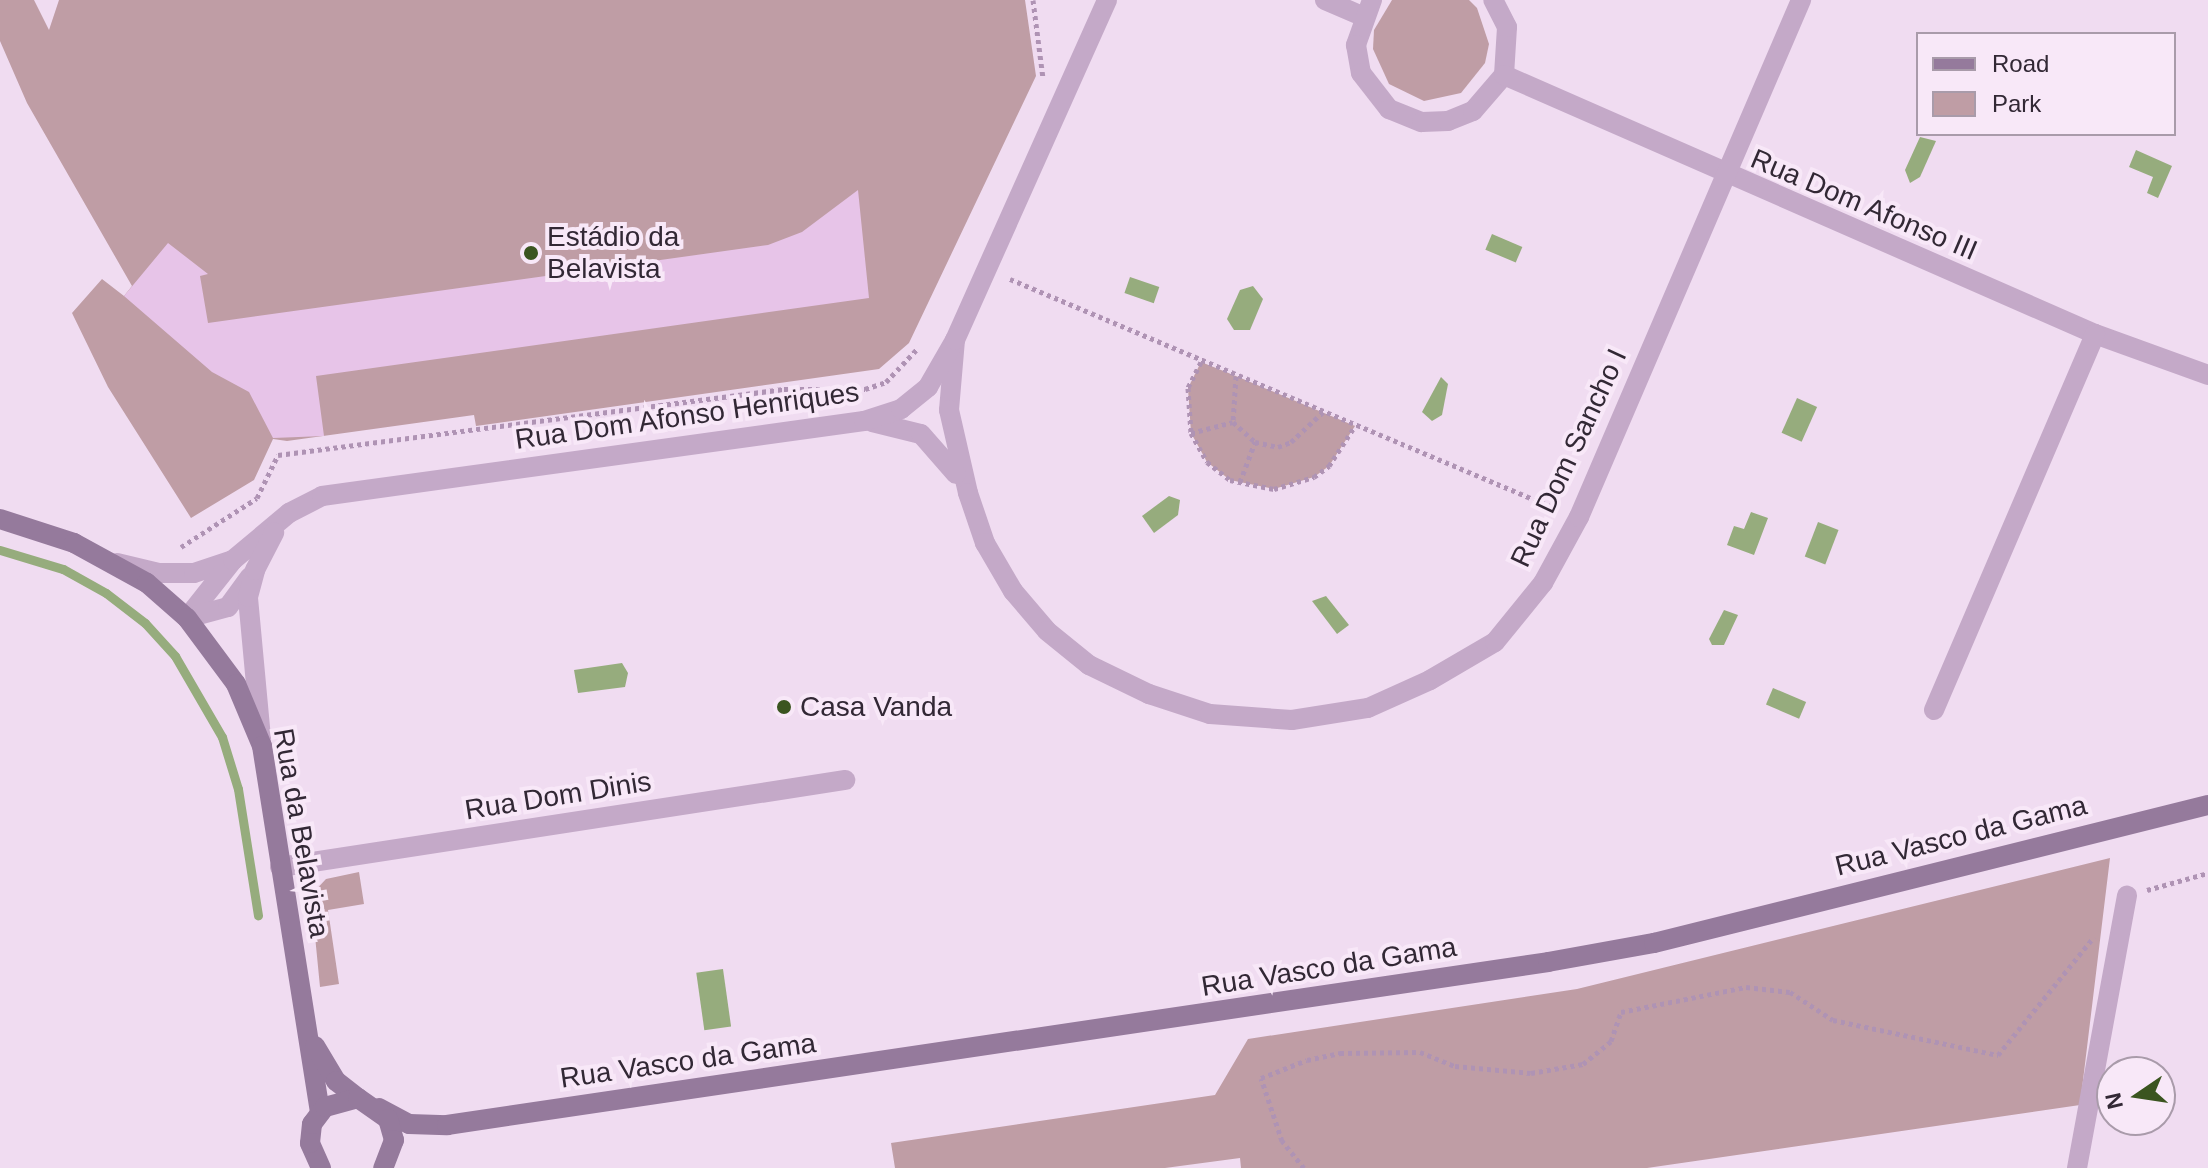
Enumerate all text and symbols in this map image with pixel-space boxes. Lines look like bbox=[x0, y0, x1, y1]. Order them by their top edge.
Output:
legend bbox=[1916, 32, 2176, 136]
text: Road bbox=[1992, 50, 2049, 77]
text: Park bbox=[1992, 90, 2041, 117]
street label: Rua Dom Afonso III bbox=[1745, 142, 1983, 268]
place label: Estádio da Belavista bbox=[547, 220, 679, 286]
marker: Estádio da Belavista bbox=[522, 244, 540, 262]
street label: Rua Dom Sancho I bbox=[1504, 344, 1634, 572]
street label: Rua Dom Afonso Henriques bbox=[512, 375, 862, 457]
place label: Casa Vanda bbox=[800, 690, 952, 724]
marker: Casa Vanda bbox=[775, 698, 793, 716]
street label: Rua da Belavista bbox=[266, 726, 336, 940]
street label: Rua Dom Dinis bbox=[462, 765, 654, 827]
street label: Rua Vasco da Gama bbox=[1832, 789, 2090, 883]
street label: Rua Vasco da Gama bbox=[1199, 930, 1459, 1004]
street label: Rua Vasco da Gama bbox=[558, 1026, 818, 1096]
north arrow bbox=[2096, 1056, 2176, 1136]
text: N bbox=[2100, 1091, 2128, 1112]

